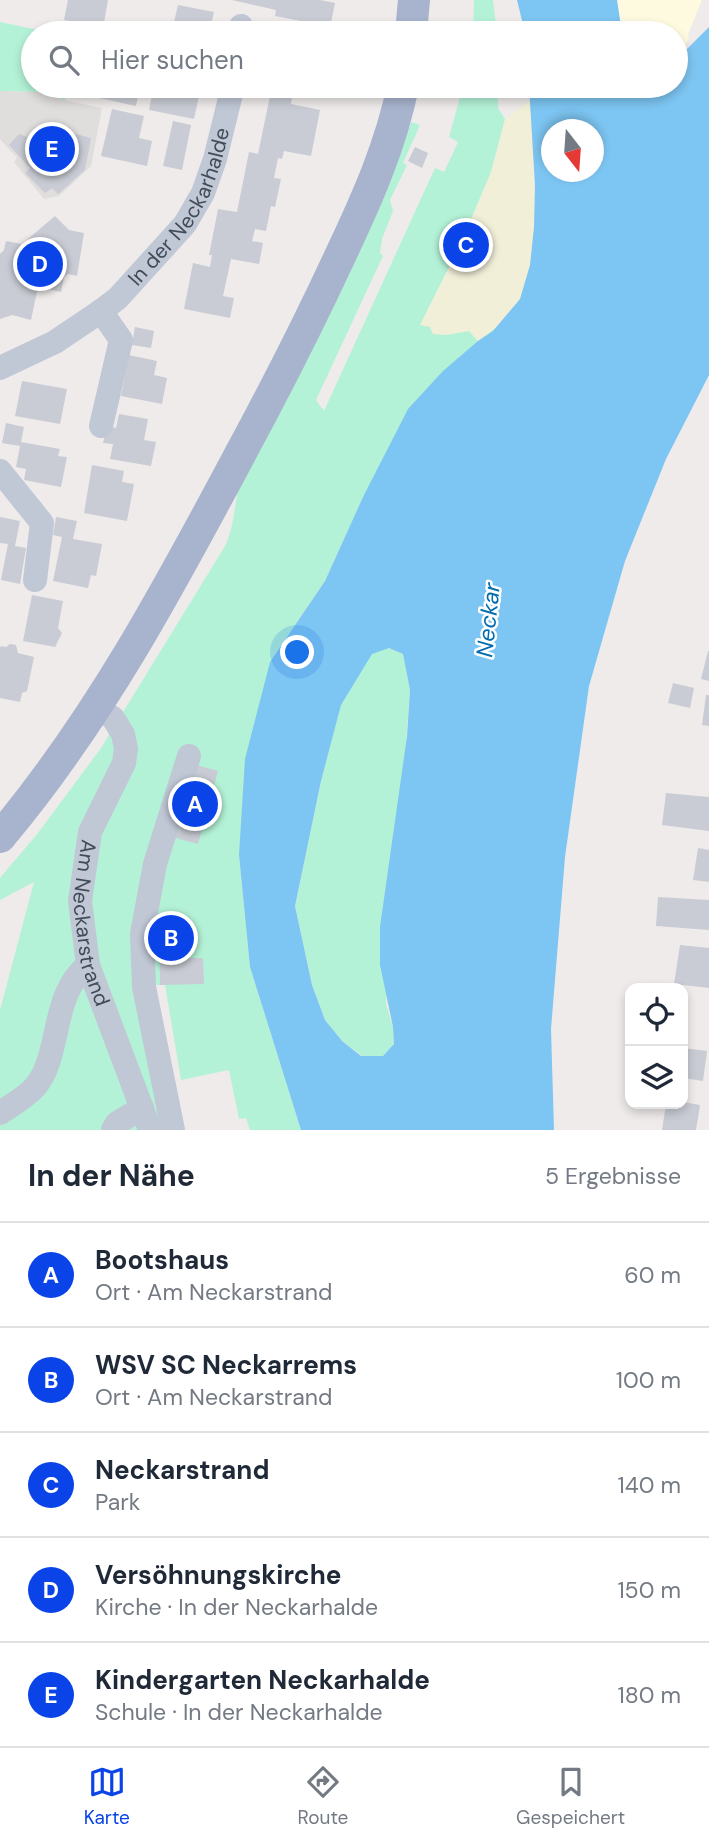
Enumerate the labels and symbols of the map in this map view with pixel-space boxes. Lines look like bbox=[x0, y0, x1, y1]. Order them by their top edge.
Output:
north arrow bbox=[541, 119, 604, 182]
pin: E bbox=[29, 123, 75, 175]
street label: In der Neckarhalde bbox=[122, 125, 236, 292]
pin: C bbox=[443, 219, 489, 271]
pin: D bbox=[17, 238, 63, 290]
water label: Neckar bbox=[469, 580, 507, 659]
your location bbox=[280, 635, 314, 669]
pin: A bbox=[172, 778, 218, 830]
street label: Am Neckarstrand bbox=[66, 838, 116, 1010]
pin: B bbox=[148, 912, 194, 964]

